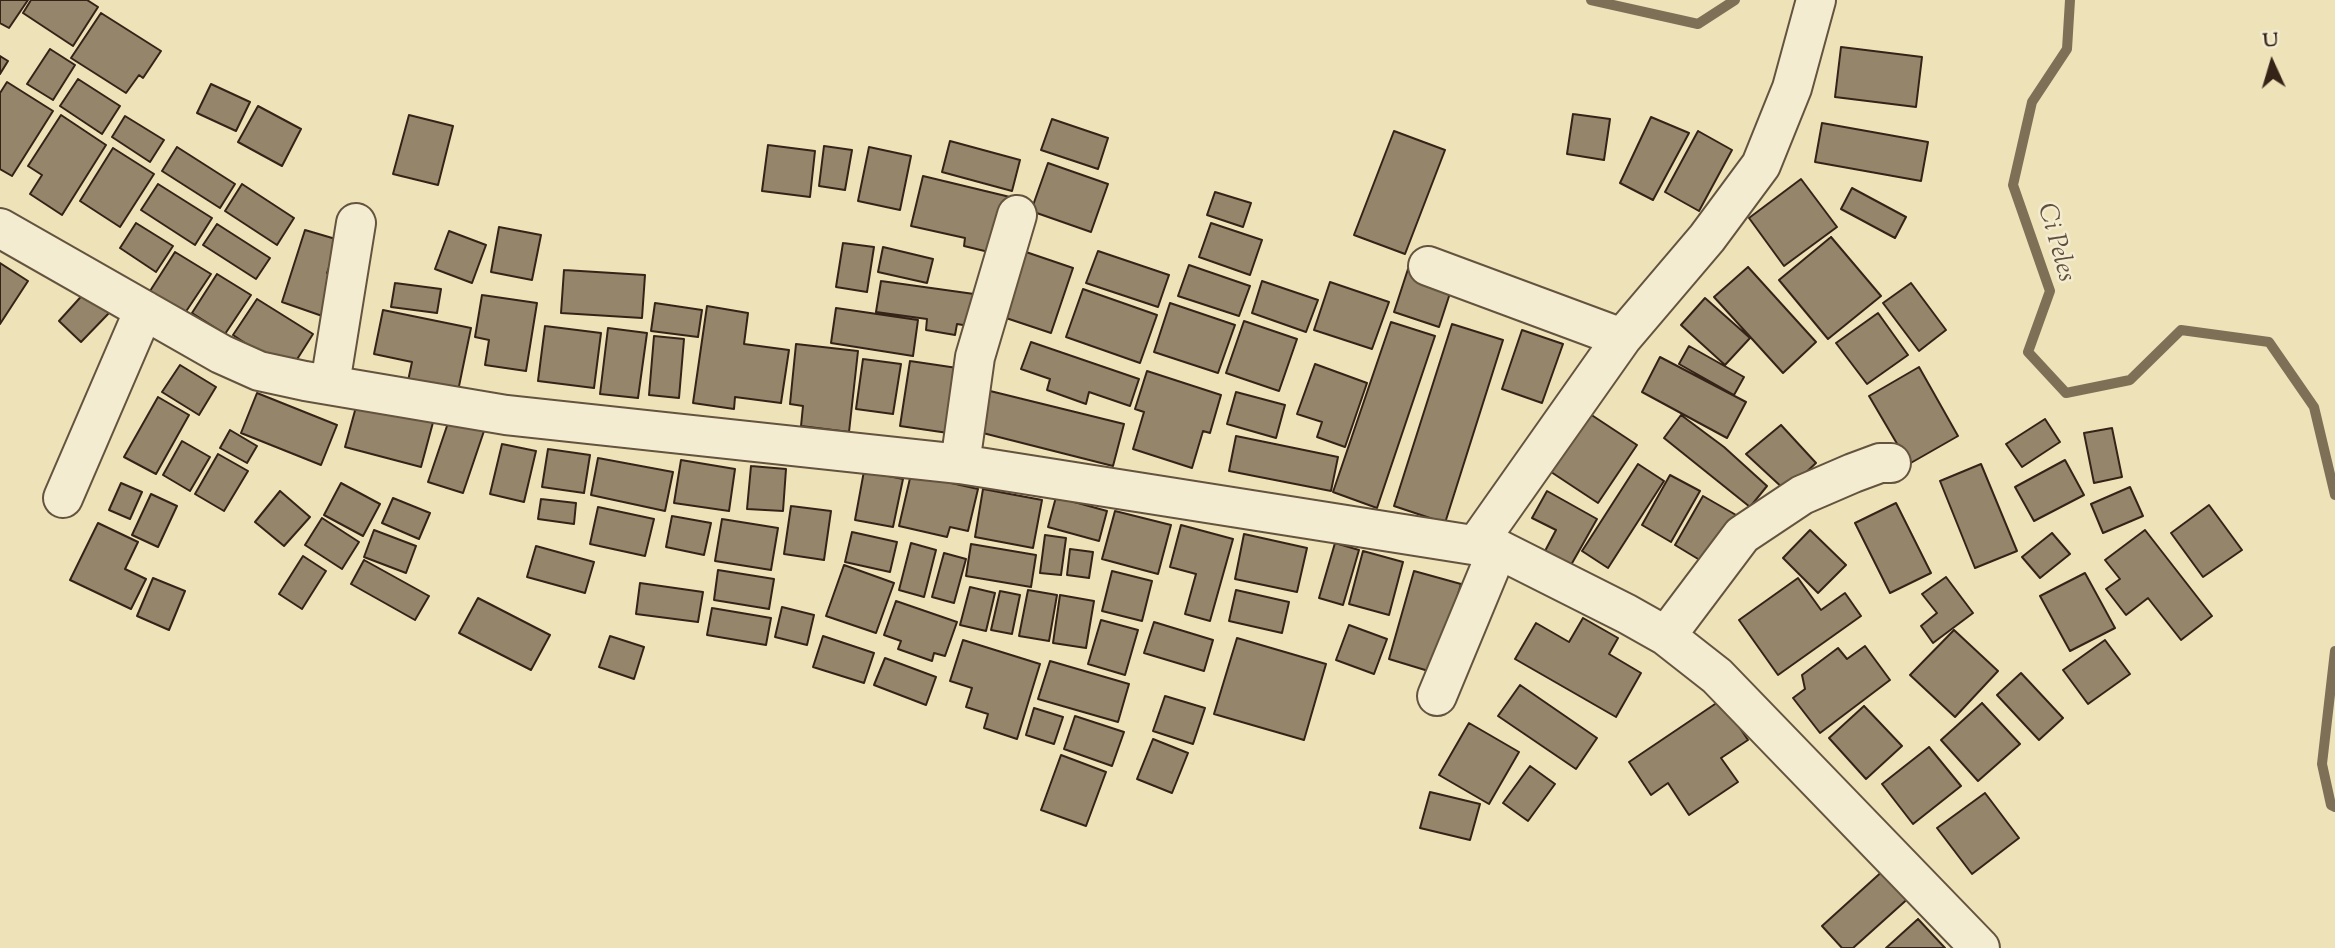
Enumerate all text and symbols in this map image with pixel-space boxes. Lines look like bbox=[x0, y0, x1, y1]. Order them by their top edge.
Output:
north arrow bbox=[2237, 28, 2307, 98]
text: U bbox=[2262, 28, 2279, 56]
water label: Ci Peles bbox=[2028, 200, 2080, 286]

